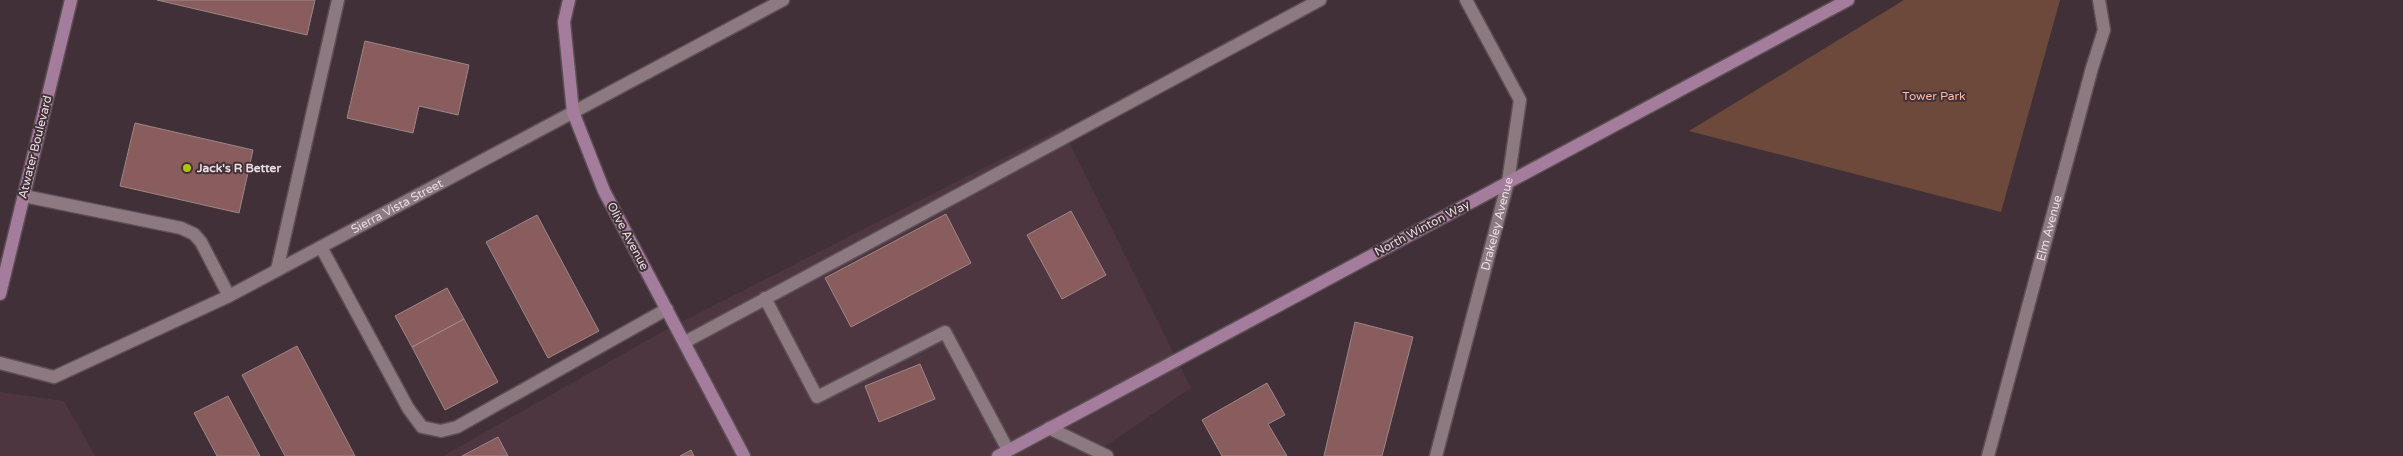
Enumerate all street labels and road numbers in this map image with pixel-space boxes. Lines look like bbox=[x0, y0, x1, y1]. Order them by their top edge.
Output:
street label: Atwater Boulevard bbox=[15, 94, 55, 200]
street label: Sierra Vista Street bbox=[349, 176, 446, 236]
street label: Drakeley Avenue bbox=[1478, 176, 1516, 272]
street label: Elm Avenue bbox=[2034, 193, 2065, 263]
street label: North Winton Way bbox=[1372, 197, 1472, 259]
street label: Olive Avenue bbox=[604, 200, 652, 272]

